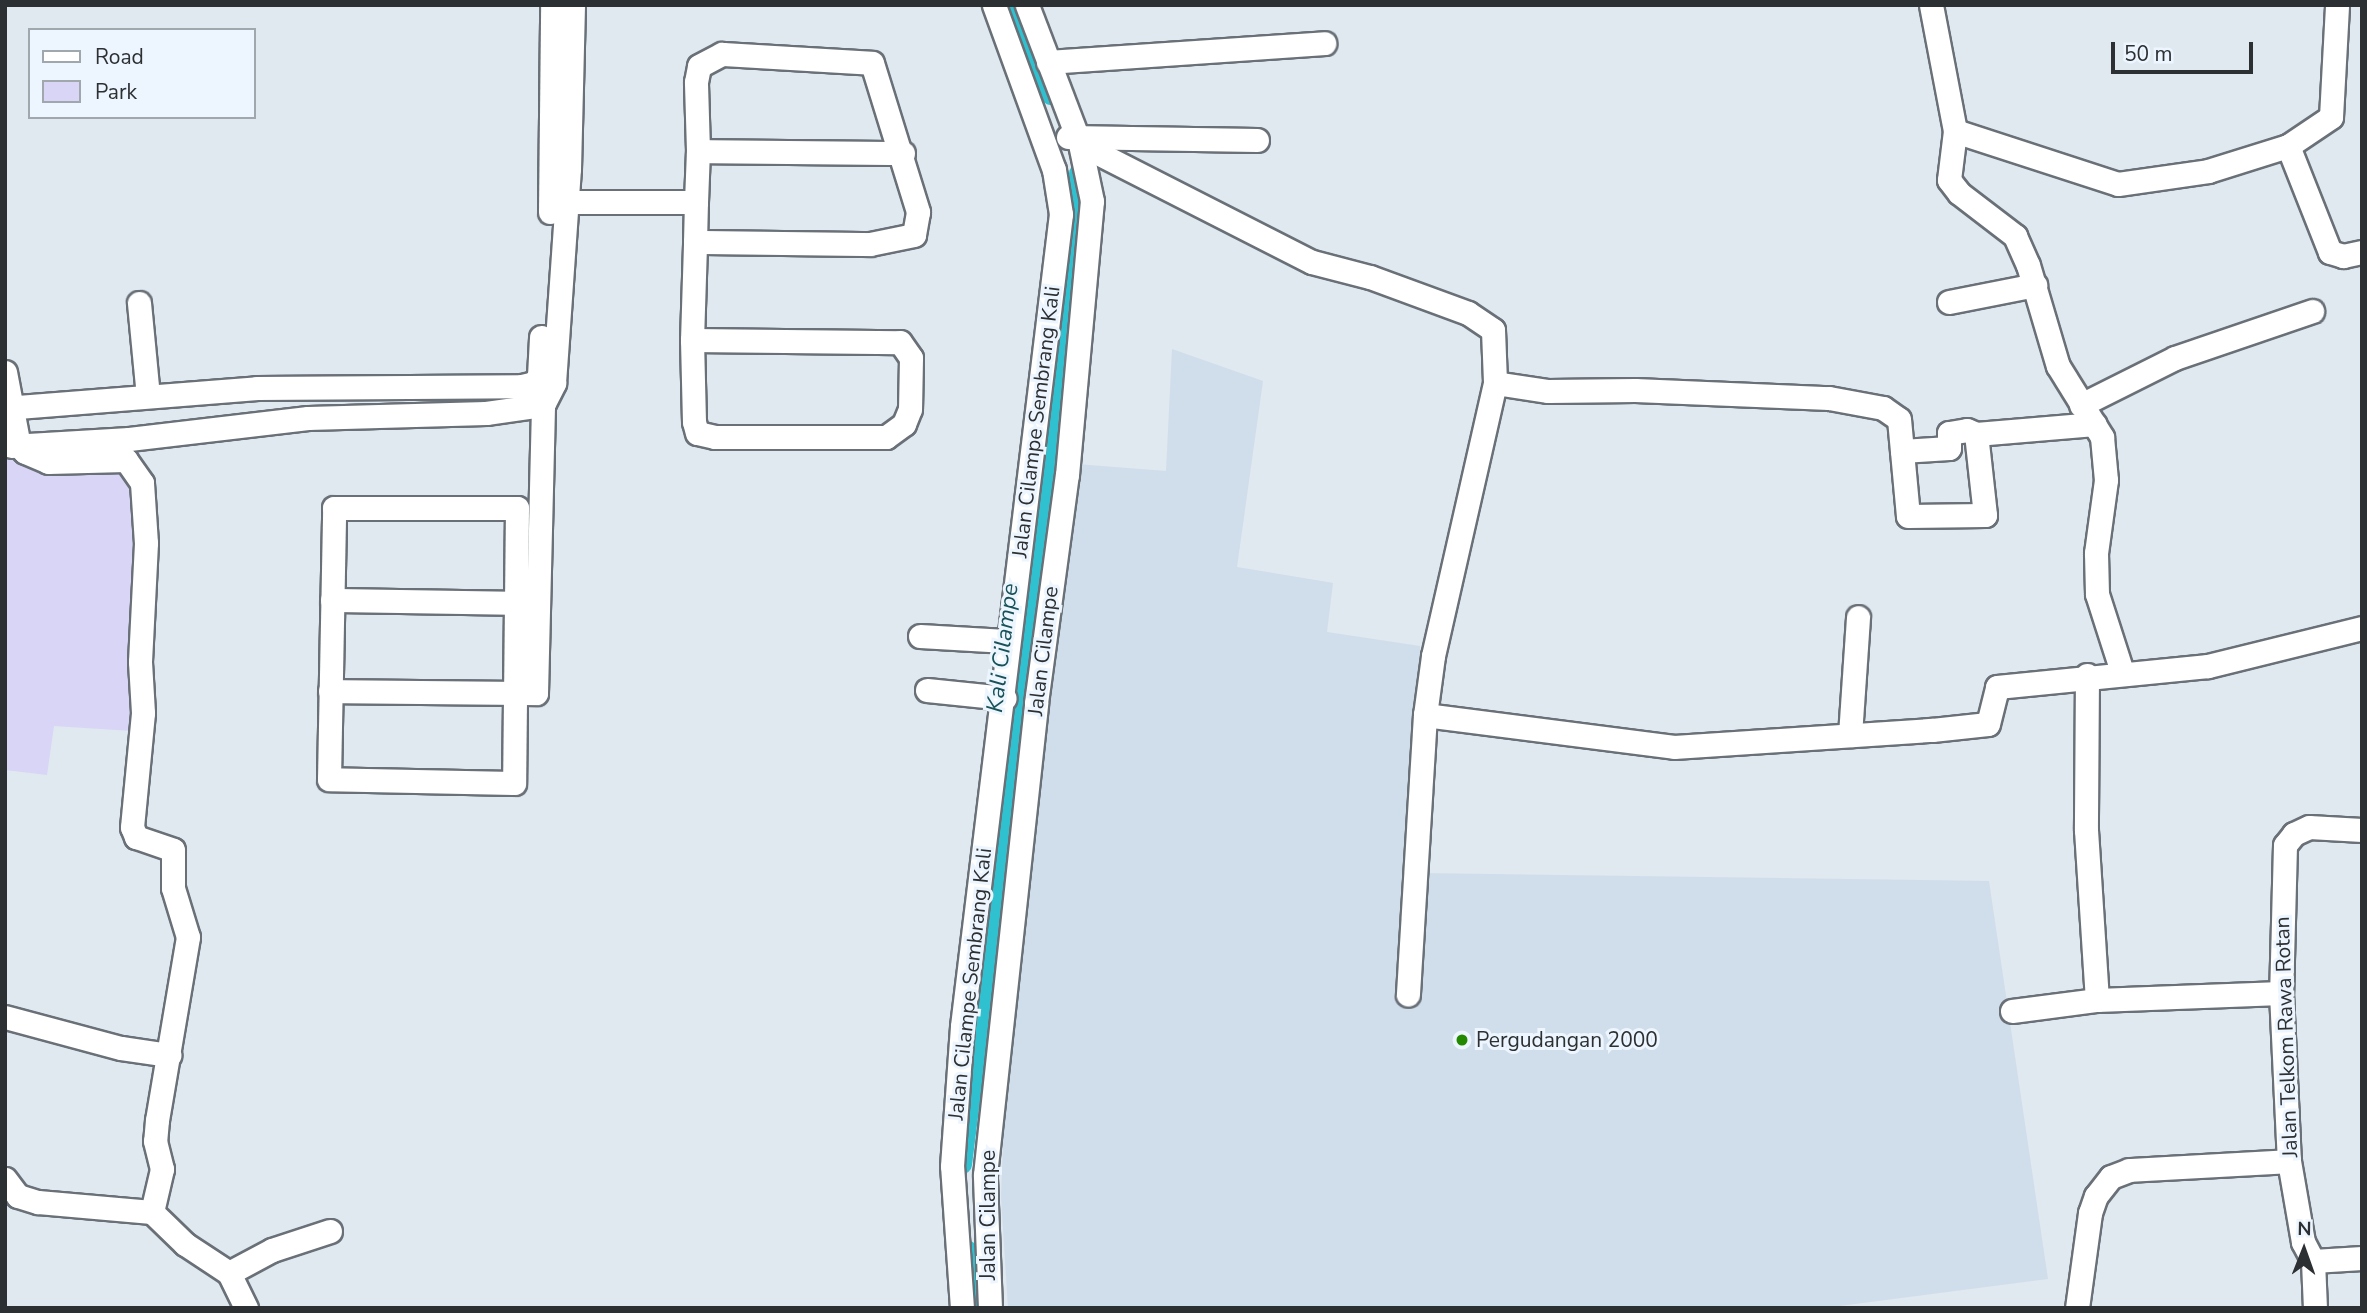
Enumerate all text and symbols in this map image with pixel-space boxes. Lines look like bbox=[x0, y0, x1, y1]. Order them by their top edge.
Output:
legend bbox=[28, 28, 256, 119]
scale bar bbox=[2115, 28, 2257, 72]
text: 50 m bbox=[2124, 40, 2173, 68]
text: Road bbox=[95, 43, 144, 71]
text: Park bbox=[95, 78, 137, 106]
street label: Jalan Cilampe Sembrang Kali bbox=[1007, 285, 1065, 559]
water label: Kali Cilampe bbox=[981, 582, 1025, 714]
street label: Jalan Cilampe bbox=[1023, 585, 1063, 717]
street label: Jalan Cilampe Sembrang Kali bbox=[943, 847, 997, 1121]
street label: Jalan Telkom Rawa Rotan bbox=[2269, 916, 2303, 1158]
place label: Pergudangan 2000 bbox=[1476, 1027, 1658, 1053]
marker: Pergudangan 2000 bbox=[1454, 1032, 1470, 1048]
street label: Jalan Cilampe bbox=[975, 1150, 1001, 1280]
north arrow bbox=[2269, 1215, 2339, 1285]
text: N bbox=[2297, 1216, 2312, 1242]

